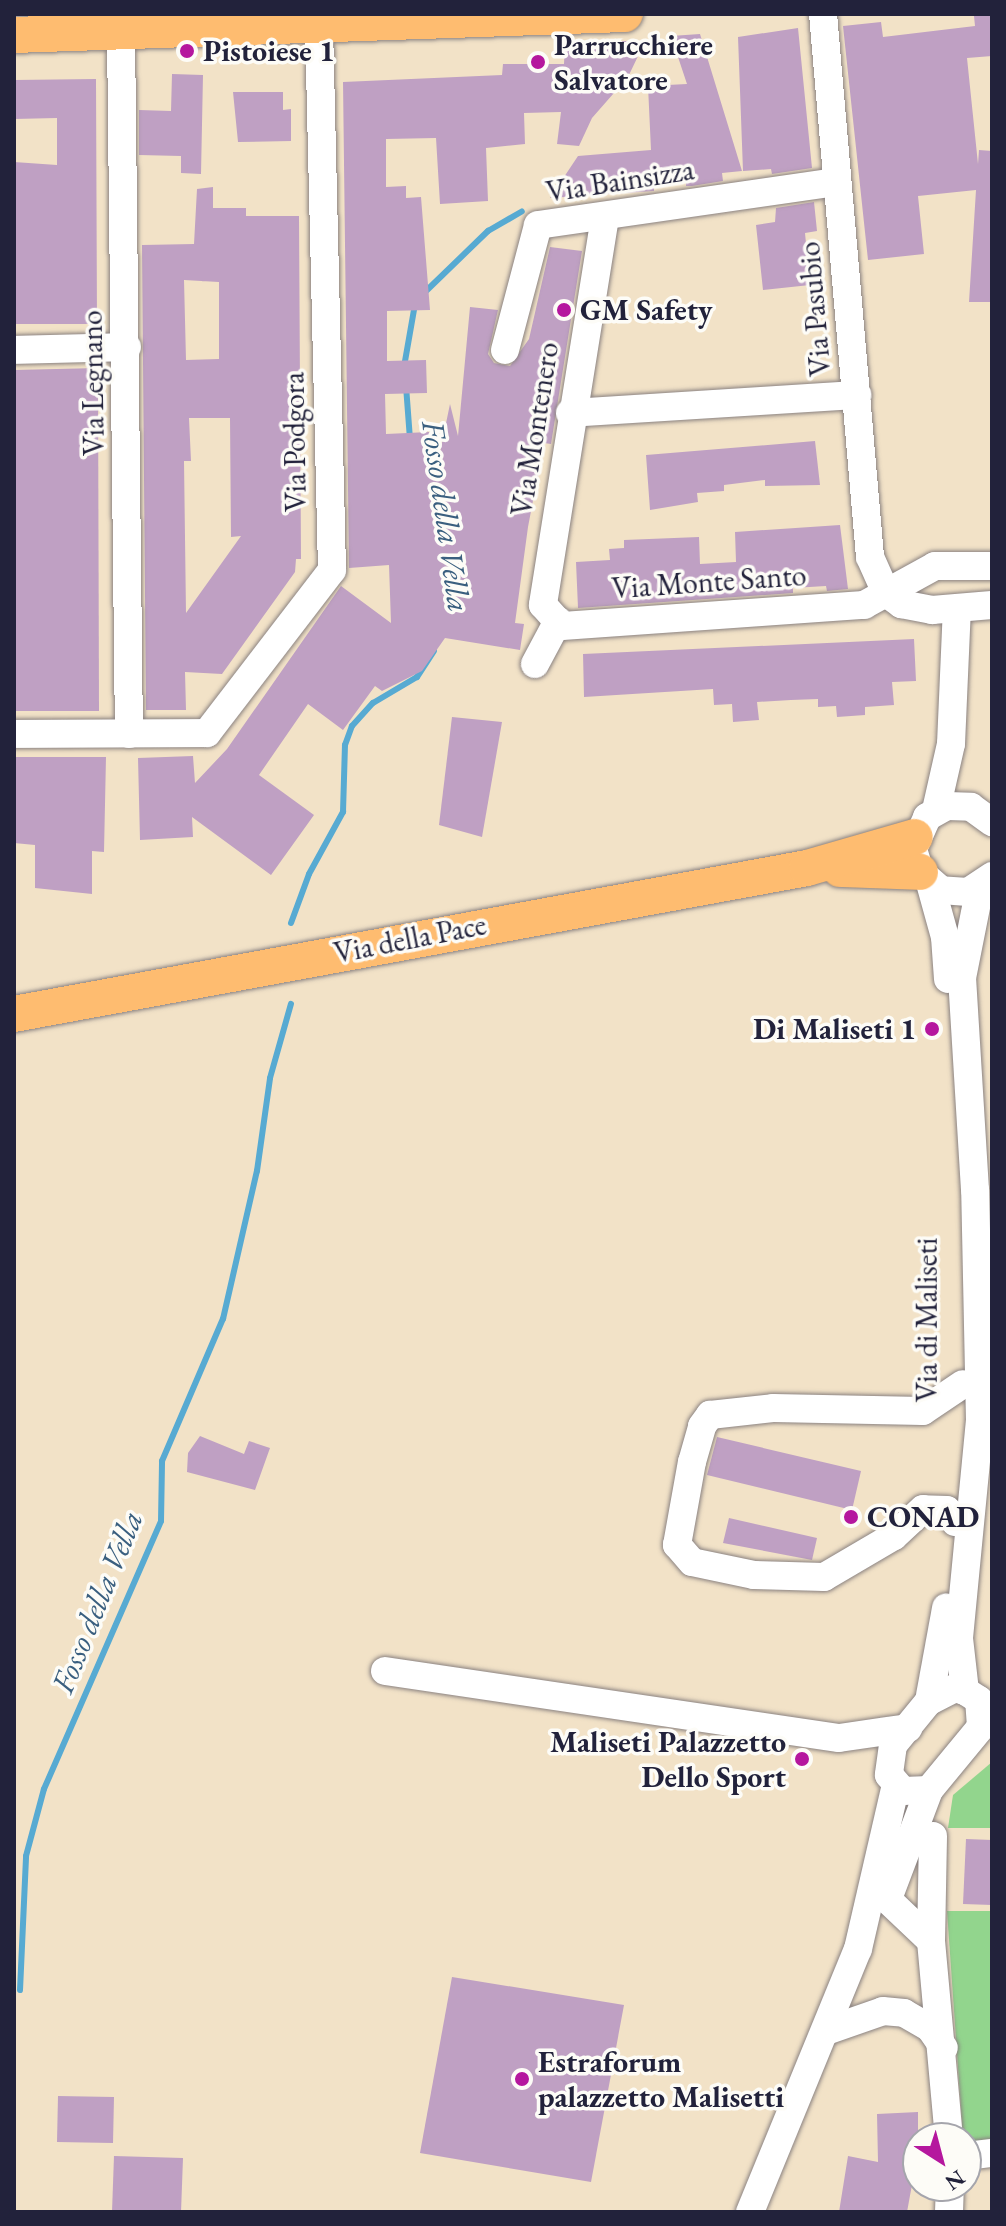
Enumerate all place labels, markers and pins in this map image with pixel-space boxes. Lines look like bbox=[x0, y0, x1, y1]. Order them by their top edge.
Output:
place label: Parrucchiere Salvatore bbox=[554, 27, 713, 98]
place label: Pistoiese 1 bbox=[203, 33, 335, 69]
marker: Pistoiese 1 bbox=[178, 42, 196, 60]
marker: Parrucchiere Salvatore bbox=[529, 53, 547, 71]
place label: GM Safety bbox=[580, 292, 712, 328]
marker: GM Safety bbox=[555, 301, 573, 319]
place label: Di Maliseti 1 bbox=[753, 1011, 916, 1047]
marker: Di Maliseti 1 bbox=[923, 1020, 941, 1038]
place label: CONAD bbox=[867, 1499, 979, 1535]
marker: CONAD bbox=[842, 1508, 860, 1526]
place label: Maliseti Palazzetto Dello Sport bbox=[550, 1724, 786, 1794]
marker: Maliseti Palazzetto Dello Sport bbox=[793, 1750, 811, 1768]
place label: Estraforum palazzetto Malisetti bbox=[538, 2044, 784, 2114]
marker: Estraforum palazzetto Malisetti bbox=[513, 2070, 531, 2088]

